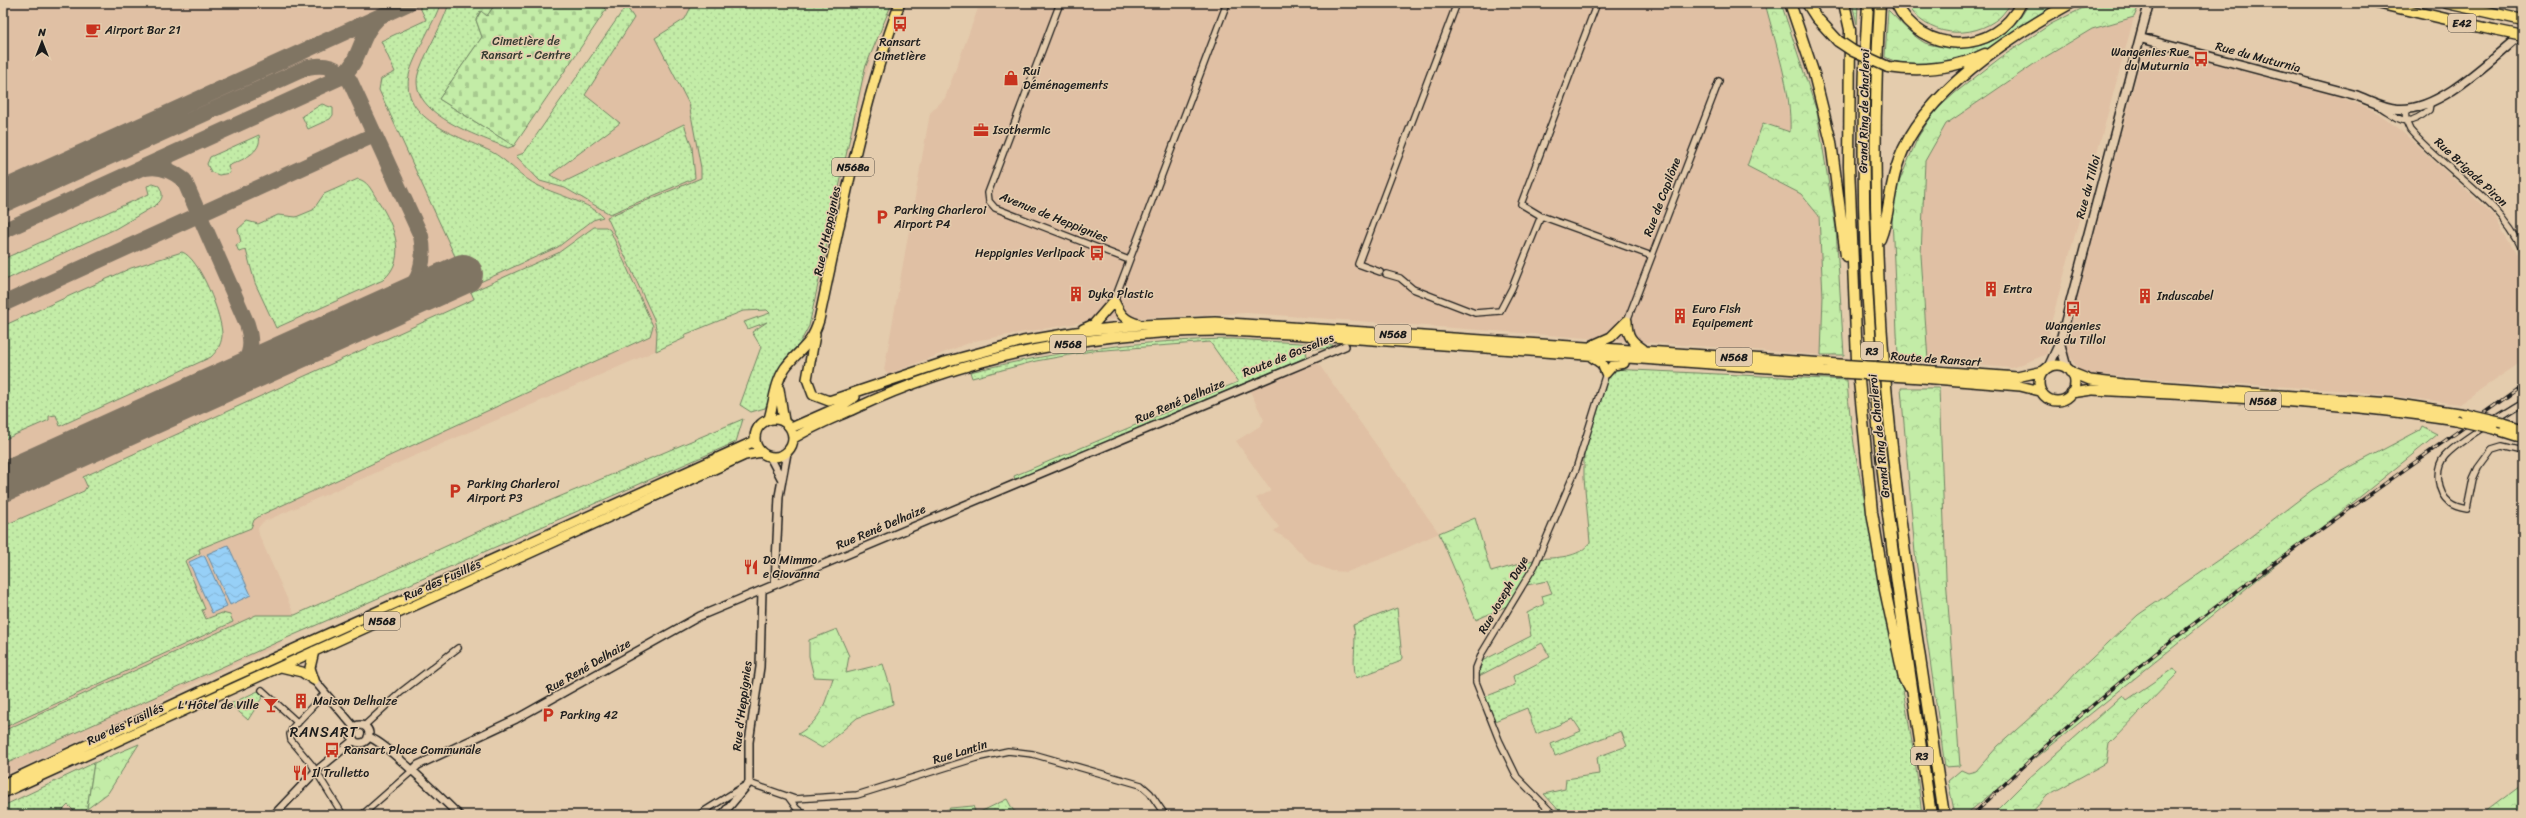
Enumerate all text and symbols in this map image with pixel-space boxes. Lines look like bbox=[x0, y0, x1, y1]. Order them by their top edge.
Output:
road number: E42 bbox=[2448, 14, 2476, 32]
bus stop icon: Ransart Cimetière bbox=[891, 15, 909, 33]
place label: Airport Bar 21 bbox=[104, 19, 181, 41]
cafe icon: Airport Bar 21 bbox=[84, 21, 102, 39]
north arrow bbox=[22, 22, 62, 62]
text: N bbox=[37, 23, 46, 42]
park label: Cimetière de Ransart - Centre bbox=[481, 30, 571, 66]
place label: Ransart Cimetière bbox=[874, 31, 926, 67]
street label: Rue du Muturnia bbox=[2213, 35, 2303, 79]
place label: Wangenies Rue du Muturnia bbox=[2111, 41, 2190, 77]
street label: Grand Ring de Charleroi bbox=[1852, 48, 1876, 173]
bus stop icon: Wangenies Rue du Muturnia bbox=[2192, 50, 2210, 68]
place label: Rui Déménagements bbox=[1023, 60, 1109, 96]
shop icon: Rui Déménagements bbox=[1002, 69, 1020, 87]
place label: Isothermic bbox=[992, 119, 1051, 141]
office icon: Isothermic bbox=[972, 121, 990, 139]
street label: Rue Brigade Piron bbox=[2429, 132, 2514, 213]
street label: Rue du Tilloi bbox=[2069, 152, 2107, 221]
street label: Rue de Capilône bbox=[1637, 154, 1687, 240]
road number: N568a bbox=[832, 158, 874, 176]
street label: Rue d'Heppignies bbox=[807, 184, 847, 278]
street label: Avenue de Heppignies bbox=[996, 185, 1112, 249]
place label: Parking Charleroi Airport P4 bbox=[893, 199, 987, 235]
parking icon: Parking Charleroi Airport P4 bbox=[873, 208, 891, 226]
place label: Heppignies Verlipack bbox=[975, 242, 1086, 264]
bus stop icon: Heppignies Verlipack bbox=[1088, 244, 1106, 262]
place label: Entra bbox=[2003, 278, 2032, 300]
building icon: Entra bbox=[1982, 280, 2000, 298]
place label: Dyka Plastic bbox=[1088, 283, 1153, 305]
building icon: Dyka Plastic bbox=[1067, 285, 1085, 303]
place label: Induscabel bbox=[2156, 285, 2214, 307]
building icon: Induscabel bbox=[2136, 287, 2154, 305]
place label: Euro Fish Equipement bbox=[1692, 298, 1753, 334]
bus stop icon: Wangenies Rue du Tilloi bbox=[2064, 300, 2082, 318]
building icon: Euro Fish Equipement bbox=[1671, 307, 1689, 325]
place label: Wangenies Rue du Tilloi bbox=[2040, 315, 2106, 351]
road number: N568 bbox=[1375, 325, 1411, 343]
street label: Route de Gosselies bbox=[1239, 327, 1337, 383]
road number: N568 bbox=[1050, 335, 1086, 353]
road number: R3 bbox=[1861, 342, 1883, 360]
street label: Route de Ransart bbox=[1890, 345, 1983, 373]
road number: N568 bbox=[1716, 348, 1752, 366]
street label: Rue René Delhaize bbox=[1131, 372, 1229, 430]
street label: Grand Ring de Charleroi bbox=[1861, 372, 1896, 499]
road number: N568 bbox=[2245, 392, 2281, 410]
place label: Parking Charleroi Airport P3 bbox=[466, 473, 560, 509]
parking icon: Parking Charleroi Airport P3 bbox=[446, 482, 464, 500]
street label: Rue René Delhaize bbox=[832, 498, 930, 556]
place label: Da Mimmo e Giovanna bbox=[763, 549, 821, 585]
street label: Rue Joseph Daye bbox=[1472, 552, 1534, 638]
street label: Rue des Fusillés bbox=[400, 553, 484, 607]
restaurant icon: Da Mimmo e Giovanna bbox=[742, 558, 760, 576]
road number: N568 bbox=[364, 612, 400, 630]
street label: Rue René Delhaize bbox=[541, 632, 635, 700]
street label: Rue d'Heppignies bbox=[726, 660, 758, 752]
place label: Maison Delhaize bbox=[313, 690, 397, 712]
building icon: Maison Delhaize bbox=[292, 692, 310, 710]
place label: L'Hôtel de Ville bbox=[178, 694, 259, 716]
street label: Rue des Fusillés bbox=[83, 696, 167, 751]
bar icon: L'Hôtel de Ville bbox=[262, 696, 280, 714]
place label: Parking 42 bbox=[560, 704, 618, 726]
parking icon: Parking 42 bbox=[539, 706, 557, 724]
district label: RANSART bbox=[290, 720, 359, 745]
street label: Rue Lantin bbox=[930, 733, 991, 771]
place label: Ransart Place Communale bbox=[344, 739, 481, 761]
bus stop icon: Ransart Place Communale bbox=[323, 741, 341, 759]
road number: R3 bbox=[1911, 747, 1933, 765]
place label: Il Trulletto bbox=[311, 762, 369, 784]
restaurant icon: Il Trulletto bbox=[291, 764, 309, 782]

